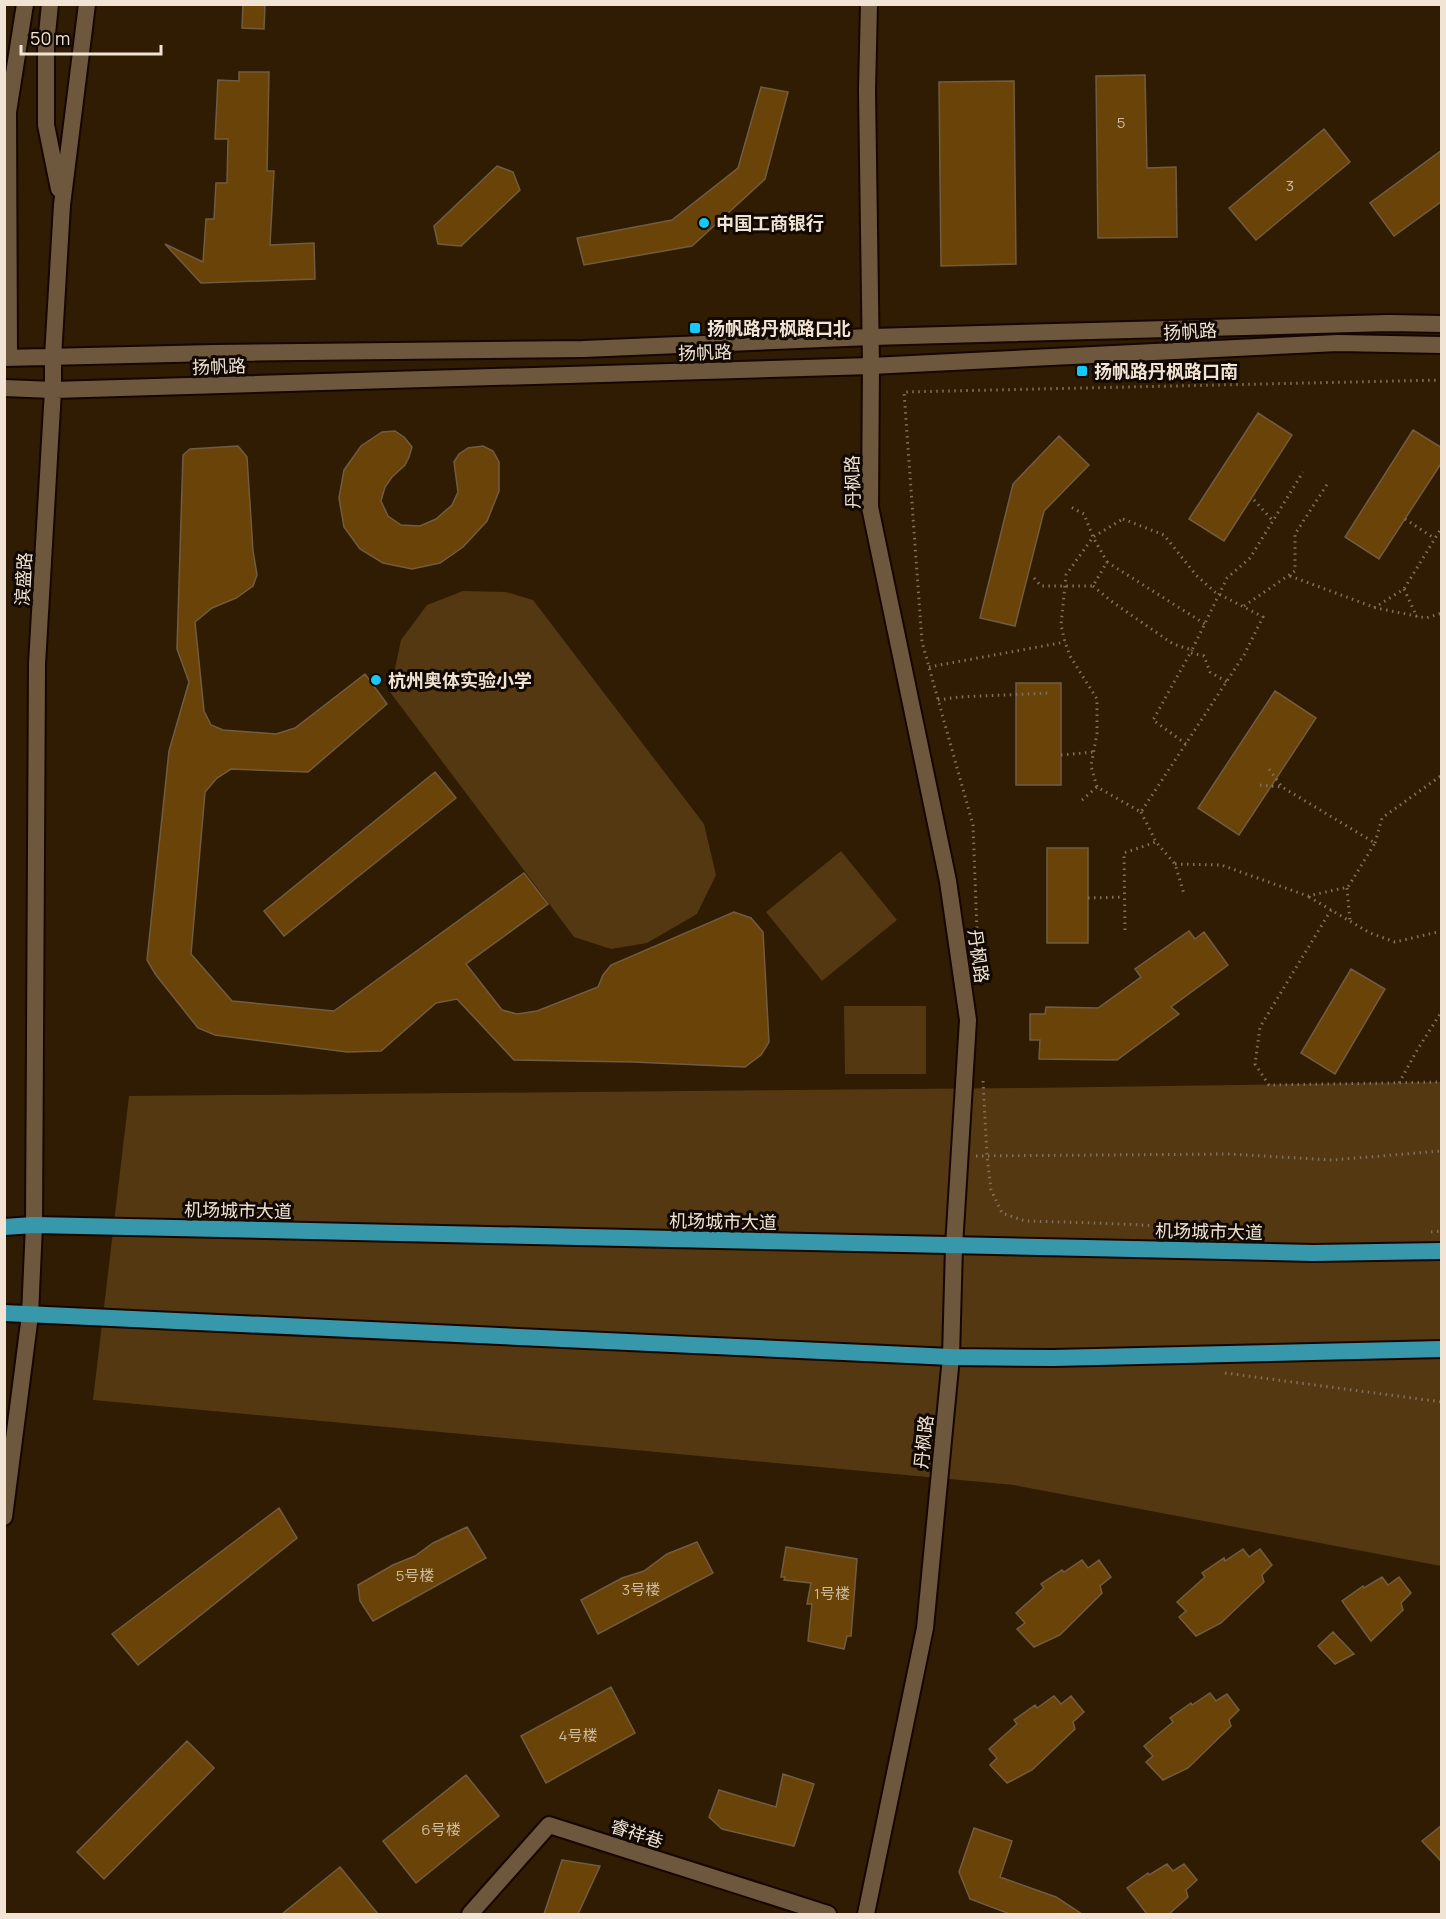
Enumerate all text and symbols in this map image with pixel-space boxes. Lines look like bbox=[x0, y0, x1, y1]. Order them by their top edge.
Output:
scale bar bbox=[21, 18, 160, 56]
text: 50 m bbox=[30, 26, 70, 50]
house number: 5 bbox=[1117, 112, 1125, 133]
house number: 3 bbox=[1286, 175, 1294, 196]
place label: 中国工商银行 bbox=[716, 211, 824, 235]
marker: 中国工商银行 bbox=[697, 216, 711, 230]
place label: 扬帆路丹枫路口北 bbox=[707, 316, 851, 340]
street label: 扬帆路 bbox=[1162, 318, 1218, 344]
marker: 扬帆路丹枫路口北 bbox=[688, 321, 702, 335]
street label: 扬帆路 bbox=[678, 339, 732, 365]
street label: 扬帆路 bbox=[192, 353, 246, 379]
place label: 扬帆路丹枫路口南 bbox=[1094, 359, 1238, 383]
marker: 扬帆路丹枫路口南 bbox=[1075, 364, 1089, 378]
street label: 丹枫路 bbox=[840, 455, 864, 509]
street label: 滨盛路 bbox=[10, 551, 36, 607]
place label: 杭州奥体实验小学 bbox=[388, 668, 532, 692]
marker: 杭州奥体实验小学 bbox=[369, 673, 383, 687]
street label: 丹枫路 bbox=[963, 928, 995, 984]
street label: 机场城市大道 bbox=[184, 1197, 292, 1223]
street label: 机场城市大道 bbox=[669, 1208, 777, 1234]
street label: 机场城市大道 bbox=[1155, 1218, 1263, 1244]
street label: 丹枫路 bbox=[908, 1414, 938, 1470]
house number: 5号楼 bbox=[396, 1565, 434, 1586]
house number: 3号楼 bbox=[622, 1579, 660, 1600]
house number: 1号楼 bbox=[814, 1583, 850, 1604]
house number: 4号楼 bbox=[559, 1725, 597, 1746]
street label: 睿祥巷 bbox=[608, 1813, 666, 1853]
house number: 6号楼 bbox=[421, 1819, 461, 1840]

